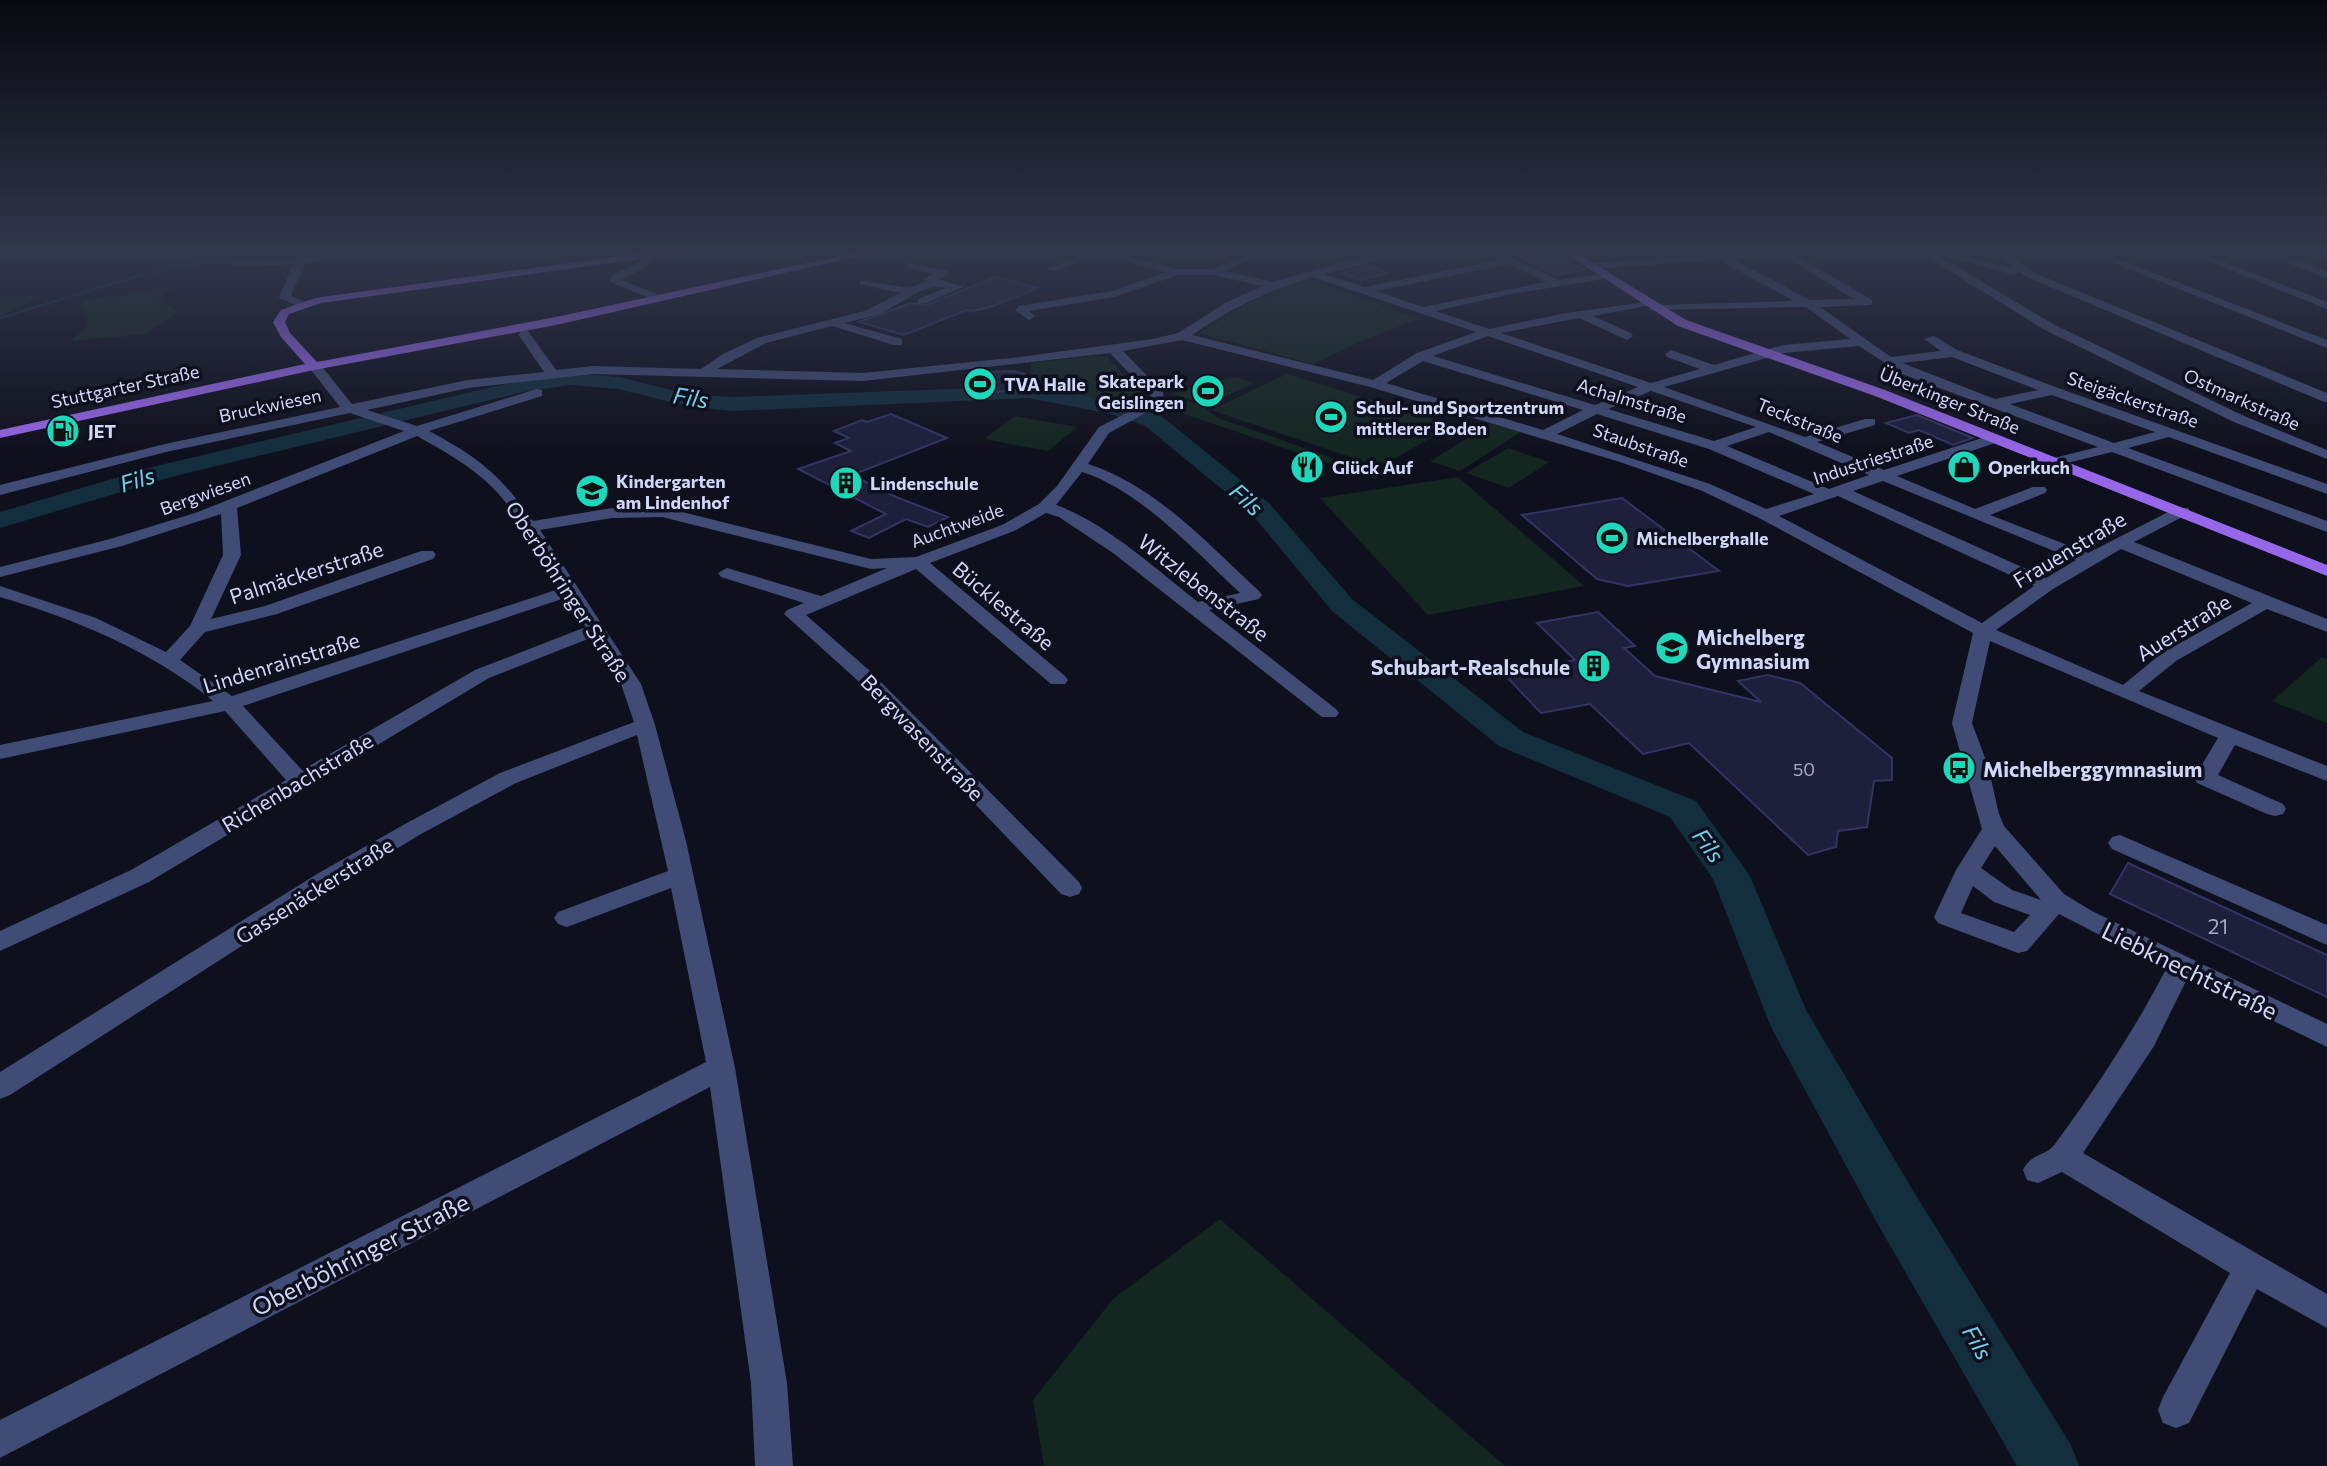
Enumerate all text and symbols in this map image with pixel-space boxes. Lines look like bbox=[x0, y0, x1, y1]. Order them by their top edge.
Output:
street label: Stuttgarter Straße bbox=[49, 360, 201, 412]
street label: Überkinger Straße bbox=[1877, 362, 2023, 438]
street label: Ostmarkstraße bbox=[2181, 364, 2303, 434]
sports icon: TVA Halle bbox=[961, 365, 999, 403]
street label: Steigäckerstraße bbox=[2064, 366, 2202, 432]
place label: Skatepark Geislingen bbox=[1098, 370, 1185, 413]
sports icon: Skatepark Geislingen bbox=[1189, 372, 1227, 410]
place label: TVA Halle bbox=[1004, 373, 1086, 395]
street label: Achalmstraße bbox=[1575, 373, 1689, 427]
water label: Fils bbox=[671, 380, 711, 414]
street label: Bruckwiesen bbox=[217, 383, 323, 427]
street label: Teckstraße bbox=[1754, 393, 1846, 447]
place label: Schul- und Sportzentrum mittlerer Boden bbox=[1356, 396, 1564, 439]
sports icon: Schul- und Sportzentrum mittlerer Boden bbox=[1312, 398, 1350, 436]
fuel station icon: JET bbox=[44, 412, 82, 450]
street label: Staubstraße bbox=[1590, 418, 1692, 472]
place label: JET bbox=[88, 420, 116, 442]
street label: Industriestraße bbox=[1810, 429, 1936, 489]
restaurant icon: Glück Auf bbox=[1288, 448, 1326, 486]
shop icon: Operkuch bbox=[1945, 448, 1983, 486]
place label: Glück Auf bbox=[1332, 456, 1414, 478]
place label: Operkuch bbox=[1988, 456, 2070, 478]
water label: Fils bbox=[116, 460, 158, 498]
building icon: Lindenschule bbox=[827, 464, 865, 502]
street label: Bergwiesen bbox=[157, 466, 253, 520]
place label: Kindergarten am Lindenhof bbox=[616, 470, 730, 513]
school or university icon: Kindergarten am Lindenhof bbox=[573, 472, 611, 510]
place label: Lindenschule bbox=[870, 472, 978, 494]
water label: Fils bbox=[1224, 477, 1270, 521]
street label: Oberböhringer Straße bbox=[501, 496, 637, 686]
street label: Auchtweide bbox=[908, 498, 1006, 552]
street label: Frauenstraße bbox=[2008, 506, 2130, 592]
sports icon: Michelberghalle bbox=[1593, 519, 1631, 557]
place label: Michelberghalle bbox=[1636, 527, 1769, 549]
street label: Witzlebenstraße bbox=[1134, 528, 1274, 646]
street label: Palmäckerstraße bbox=[226, 535, 386, 609]
street label: Bücklestraße bbox=[948, 555, 1060, 655]
street label: Auerstraße bbox=[2131, 588, 2235, 666]
place label: Michelberg Gymnasium bbox=[1696, 624, 1810, 673]
street label: Lindenrainstraße bbox=[200, 626, 362, 698]
school or university icon: Michelberg Gymnasium bbox=[1653, 629, 1691, 667]
building icon: Schubart-Realschule bbox=[1575, 647, 1613, 685]
place label: Schubart-Realschule bbox=[1371, 654, 1570, 679]
street label: Bergwasenstraße bbox=[856, 669, 990, 805]
street label: Richenbachstraße bbox=[217, 727, 377, 837]
bus stop icon: Michelberggymnasium bbox=[1940, 749, 1978, 787]
place label: Michelberggymnasium bbox=[1983, 756, 2202, 781]
house number: 50 bbox=[1793, 758, 1815, 780]
water label: Fils bbox=[1687, 822, 1731, 868]
street label: Gassenäckerstraße bbox=[231, 831, 397, 949]
house number: 21 bbox=[2208, 913, 2228, 938]
street label: Liebknechtstraße bbox=[2098, 915, 2282, 1025]
street label: Oberböhringer Straße bbox=[246, 1187, 474, 1321]
water label: Fils bbox=[1957, 1320, 1999, 1364]

